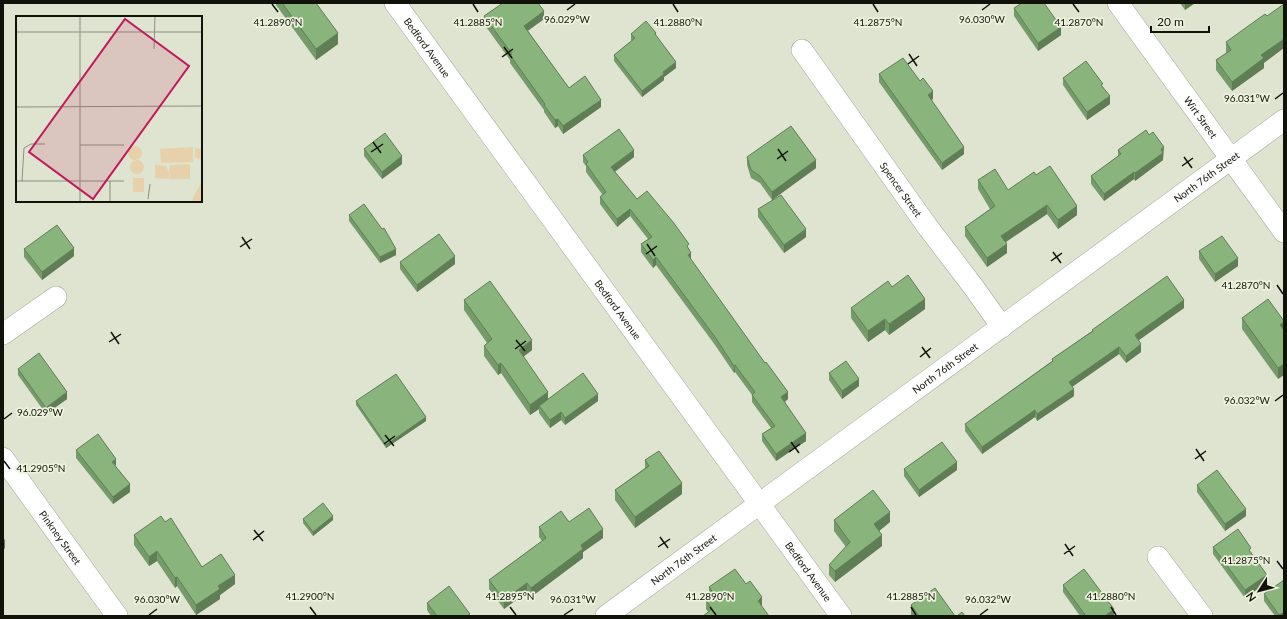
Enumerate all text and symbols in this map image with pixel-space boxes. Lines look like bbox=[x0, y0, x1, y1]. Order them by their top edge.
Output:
scale bar bbox=[1151, 8, 1209, 34]
text: 96.029°W bbox=[544, 13, 591, 25]
text: 96.030°W bbox=[959, 13, 1006, 25]
text: 20 m bbox=[1157, 14, 1184, 29]
street label: Bedford Avenue bbox=[402, 15, 453, 80]
inset map bbox=[16, 16, 202, 202]
text: 41.2890°N bbox=[254, 16, 302, 28]
text: 41.2885°N bbox=[454, 16, 502, 28]
text: 41.2880°N bbox=[654, 16, 702, 28]
text: 41.2875°N bbox=[854, 16, 902, 28]
text: 41.2870°N bbox=[1055, 16, 1103, 28]
text: 96.031°W bbox=[1224, 92, 1271, 104]
street label: Wirt Street bbox=[1182, 94, 1220, 141]
street label: North 76th Street bbox=[1171, 149, 1242, 205]
street label: Spencer Street bbox=[878, 160, 925, 219]
street label: Bedford Avenue bbox=[592, 277, 644, 342]
text: 41.2870°N bbox=[1222, 279, 1270, 291]
street label: North 76th Street bbox=[910, 340, 980, 396]
text: 96.032°W bbox=[1224, 394, 1271, 406]
text: 96.029°W bbox=[17, 406, 64, 418]
text: 41.2905°N bbox=[17, 462, 65, 474]
street label: Pinkney Street bbox=[37, 508, 84, 567]
street label: North 76th Street bbox=[648, 531, 719, 587]
street label: Bedford Avenue bbox=[783, 539, 834, 604]
text: 41.2875°N bbox=[1222, 554, 1270, 566]
north arrow bbox=[1239, 571, 1279, 611]
text: 41.2900°N bbox=[286, 590, 334, 602]
text: 41.2895°N bbox=[486, 590, 534, 602]
text: 41.2890°N bbox=[686, 590, 734, 602]
text: 41.2885°N bbox=[887, 590, 935, 602]
text: 41.2880°N bbox=[1087, 590, 1135, 602]
text: N bbox=[1243, 590, 1258, 604]
text: 96.030°W bbox=[134, 593, 181, 605]
text: 96.031°W bbox=[550, 593, 597, 605]
text: 96.032°W bbox=[965, 593, 1012, 605]

